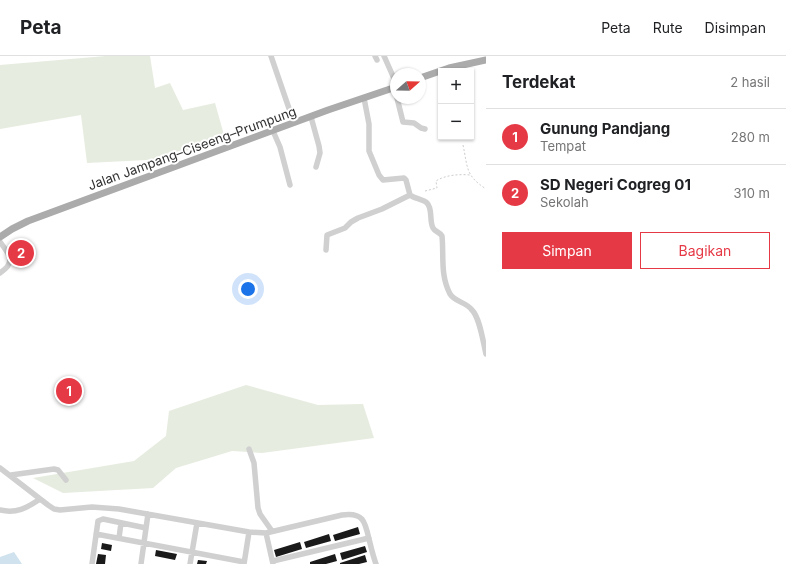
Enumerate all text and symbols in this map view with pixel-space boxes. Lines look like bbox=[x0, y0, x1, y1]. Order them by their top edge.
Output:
text: Peta bbox=[20, 16, 62, 39]
text: Peta bbox=[601, 19, 631, 36]
text: Rute bbox=[653, 19, 683, 36]
text: Disimpan bbox=[705, 19, 766, 36]
north arrow bbox=[390, 68, 426, 104]
map controls bbox=[438, 68, 474, 140]
button: + bbox=[438, 68, 474, 104]
text: Terdekat bbox=[502, 72, 575, 92]
text: 2 hasil bbox=[730, 74, 770, 90]
street label: Jalan Jampang–Ciseeng–Prumpung bbox=[86, 103, 298, 193]
button: − bbox=[438, 104, 474, 140]
text: Gunung Pandjang bbox=[540, 119, 670, 138]
text: 1 bbox=[512, 129, 518, 145]
text: 280 m bbox=[731, 129, 770, 145]
text: Tempat bbox=[540, 138, 586, 154]
text: SD Negeri Cogreg 01 bbox=[540, 175, 691, 194]
text: 2 bbox=[511, 185, 519, 201]
text: 310 m bbox=[733, 185, 770, 201]
text: Sekolah bbox=[540, 194, 589, 210]
button: Simpan bbox=[502, 232, 632, 269]
button: Bagikan bbox=[640, 232, 770, 269]
pin: 2 bbox=[8, 238, 34, 268]
your location bbox=[238, 279, 258, 299]
pin: 1 bbox=[56, 376, 82, 406]

